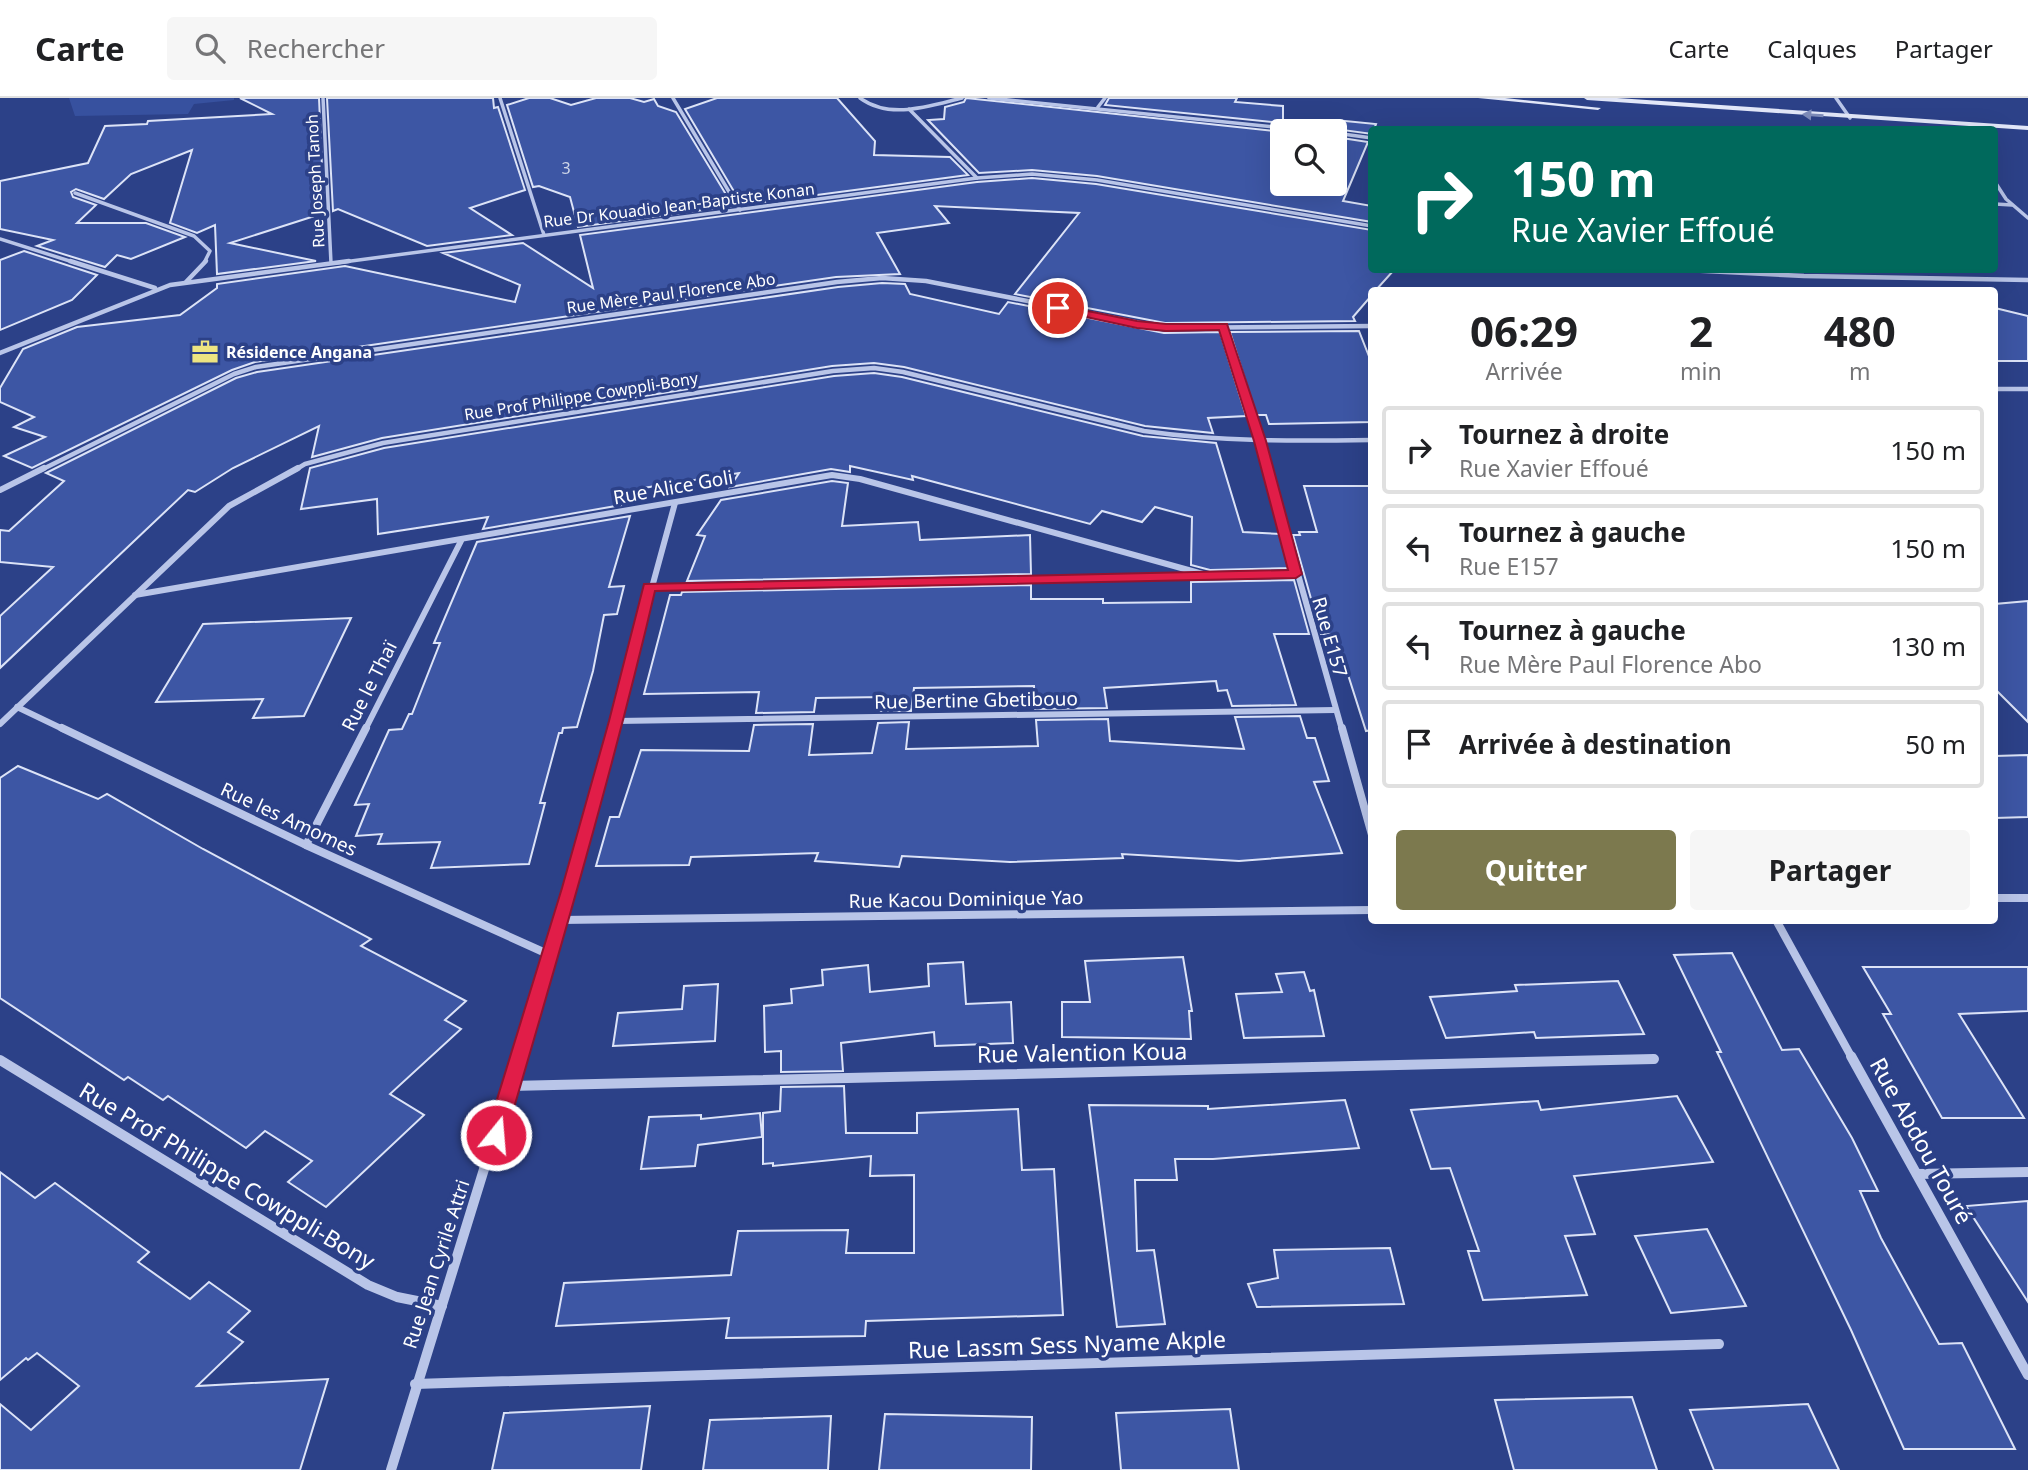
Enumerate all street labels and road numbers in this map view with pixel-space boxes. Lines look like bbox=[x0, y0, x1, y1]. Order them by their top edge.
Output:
street label: Rue Joseph Tanoh bbox=[301, 114, 329, 248]
street label: Rue Dr Kouadio Jean-Baptiste Konan bbox=[542, 177, 816, 233]
street label: Rue Mère Paul Florence Abo bbox=[565, 267, 777, 319]
street label: Rue Prof Philippe Cowppli-Bony bbox=[463, 367, 700, 425]
street label: Rue Alice Goli bbox=[611, 464, 735, 510]
street label: Rue E157 bbox=[1306, 594, 1354, 680]
street label: Rue le Thaï bbox=[335, 636, 403, 735]
street label: Rue Bertine Gbetibouo bbox=[874, 685, 1078, 715]
street label: Rue les Amomes bbox=[217, 776, 361, 862]
street label: Rue Kacou Dominique Yao bbox=[848, 884, 1084, 914]
street label: Rue Valention Koua bbox=[976, 1034, 1187, 1070]
street label: Rue Abdou Touré bbox=[1863, 1051, 1981, 1230]
street label: Rue Prof Philippe Cowppli-Bony bbox=[74, 1074, 382, 1277]
street label: Rue Jean Cyrile Attri bbox=[396, 1176, 476, 1352]
street label: Rue Lassm Sess Nyame Akple bbox=[907, 1322, 1227, 1366]

